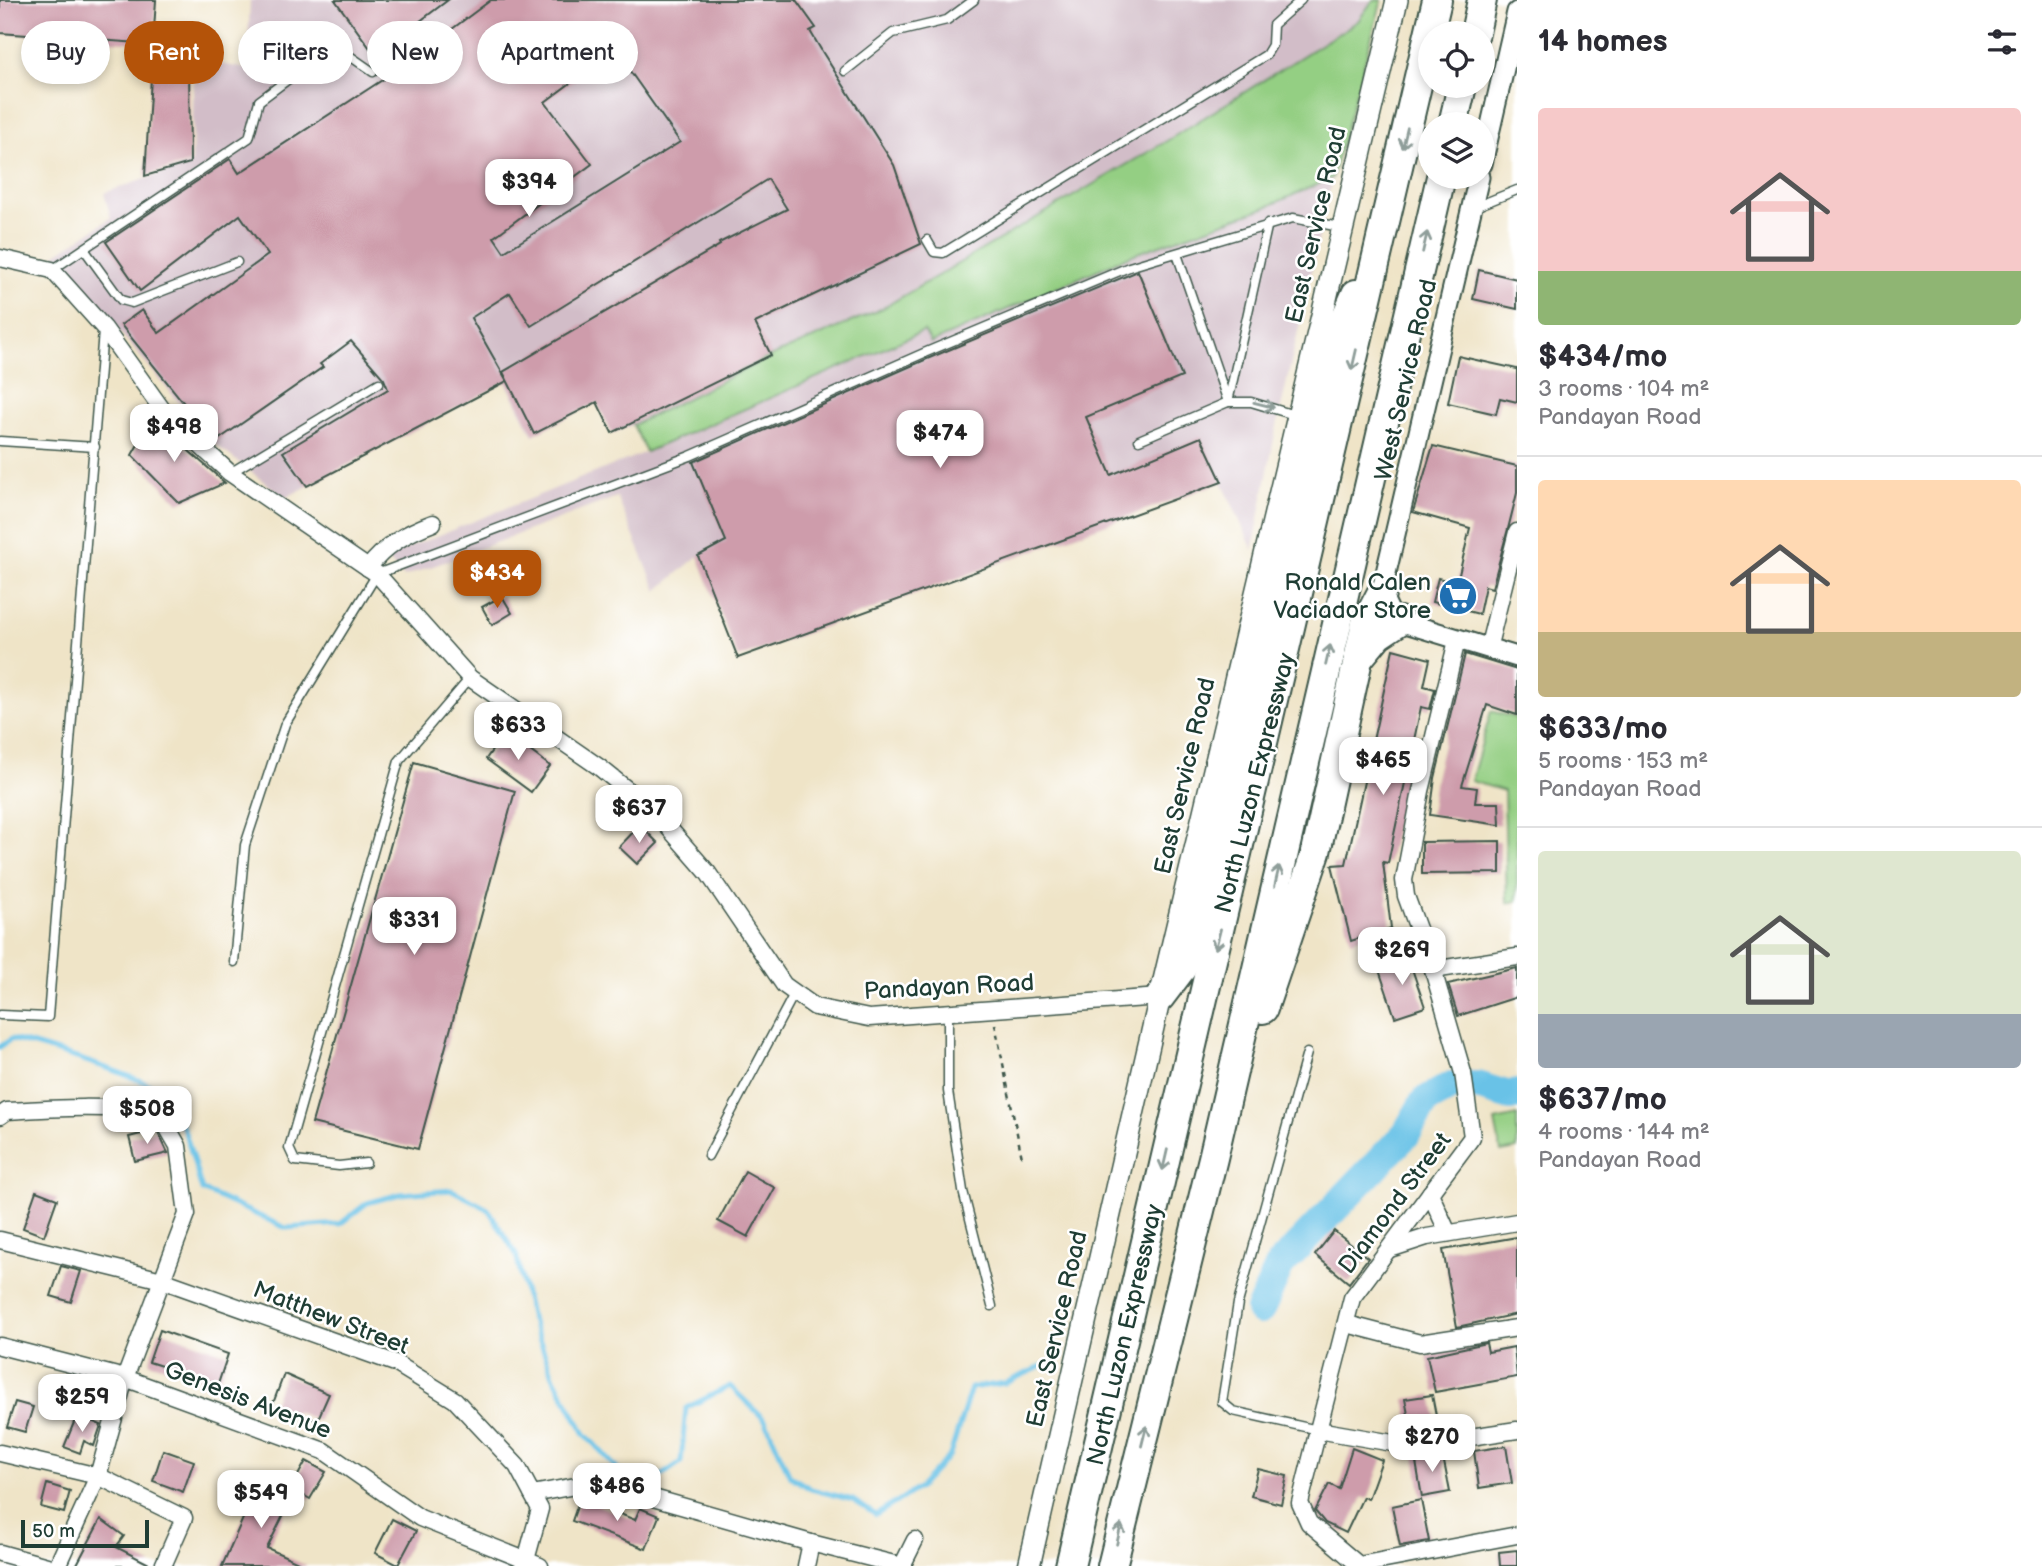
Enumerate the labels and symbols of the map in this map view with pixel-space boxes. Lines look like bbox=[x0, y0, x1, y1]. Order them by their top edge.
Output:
street label: East Service Road bbox=[1279, 124, 1353, 326]
one-way arrow bbox=[1398, 126, 1412, 149]
pin: $394 bbox=[488, 160, 570, 219]
one-way arrow bbox=[1420, 232, 1433, 254]
street label: West Service Road bbox=[1369, 276, 1443, 484]
one-way arrow bbox=[1347, 348, 1361, 371]
one-way arrow bbox=[1252, 399, 1274, 412]
pin: $498 bbox=[133, 405, 215, 464]
pin: $474 bbox=[899, 410, 981, 470]
pin: $434 bbox=[456, 550, 538, 610]
place label: Ronald Calen Vaciador Store bbox=[1273, 568, 1431, 625]
supermarket icon: Ronald Calen Vaciador Store bbox=[1437, 575, 1479, 617]
one-way arrow bbox=[1322, 644, 1335, 667]
street label: North Luzon Expressway bbox=[1209, 650, 1301, 916]
street label: East Service Road bbox=[1148, 675, 1222, 877]
pin: $633 bbox=[477, 702, 559, 762]
pin: $465 bbox=[1342, 738, 1424, 797]
pin: $637 bbox=[598, 786, 680, 845]
one-way arrow bbox=[1271, 865, 1285, 888]
pin: $331 bbox=[373, 898, 455, 957]
one-way arrow bbox=[1210, 927, 1224, 950]
pin: $269 bbox=[1361, 928, 1443, 987]
street label: Pandayan Road bbox=[863, 968, 1035, 1006]
pin: $508 bbox=[106, 1086, 188, 1146]
street label: Diamond Street bbox=[1332, 1126, 1458, 1279]
one-way arrow bbox=[1158, 1148, 1172, 1171]
street label: North Luzon Expressway bbox=[1081, 1201, 1169, 1468]
street label: East Service Road bbox=[1020, 1228, 1094, 1430]
street label: Matthew Street bbox=[249, 1275, 414, 1361]
street label: Genesis Avenue bbox=[160, 1355, 336, 1445]
pin: $259 bbox=[41, 1374, 123, 1434]
pin: $270 bbox=[1391, 1414, 1473, 1474]
one-way arrow bbox=[1138, 1425, 1151, 1448]
pin: $486 bbox=[576, 1464, 658, 1523]
pin: $549 bbox=[220, 1470, 302, 1530]
scale bar bbox=[21, 1517, 149, 1549]
one-way arrow bbox=[1113, 1523, 1127, 1546]

